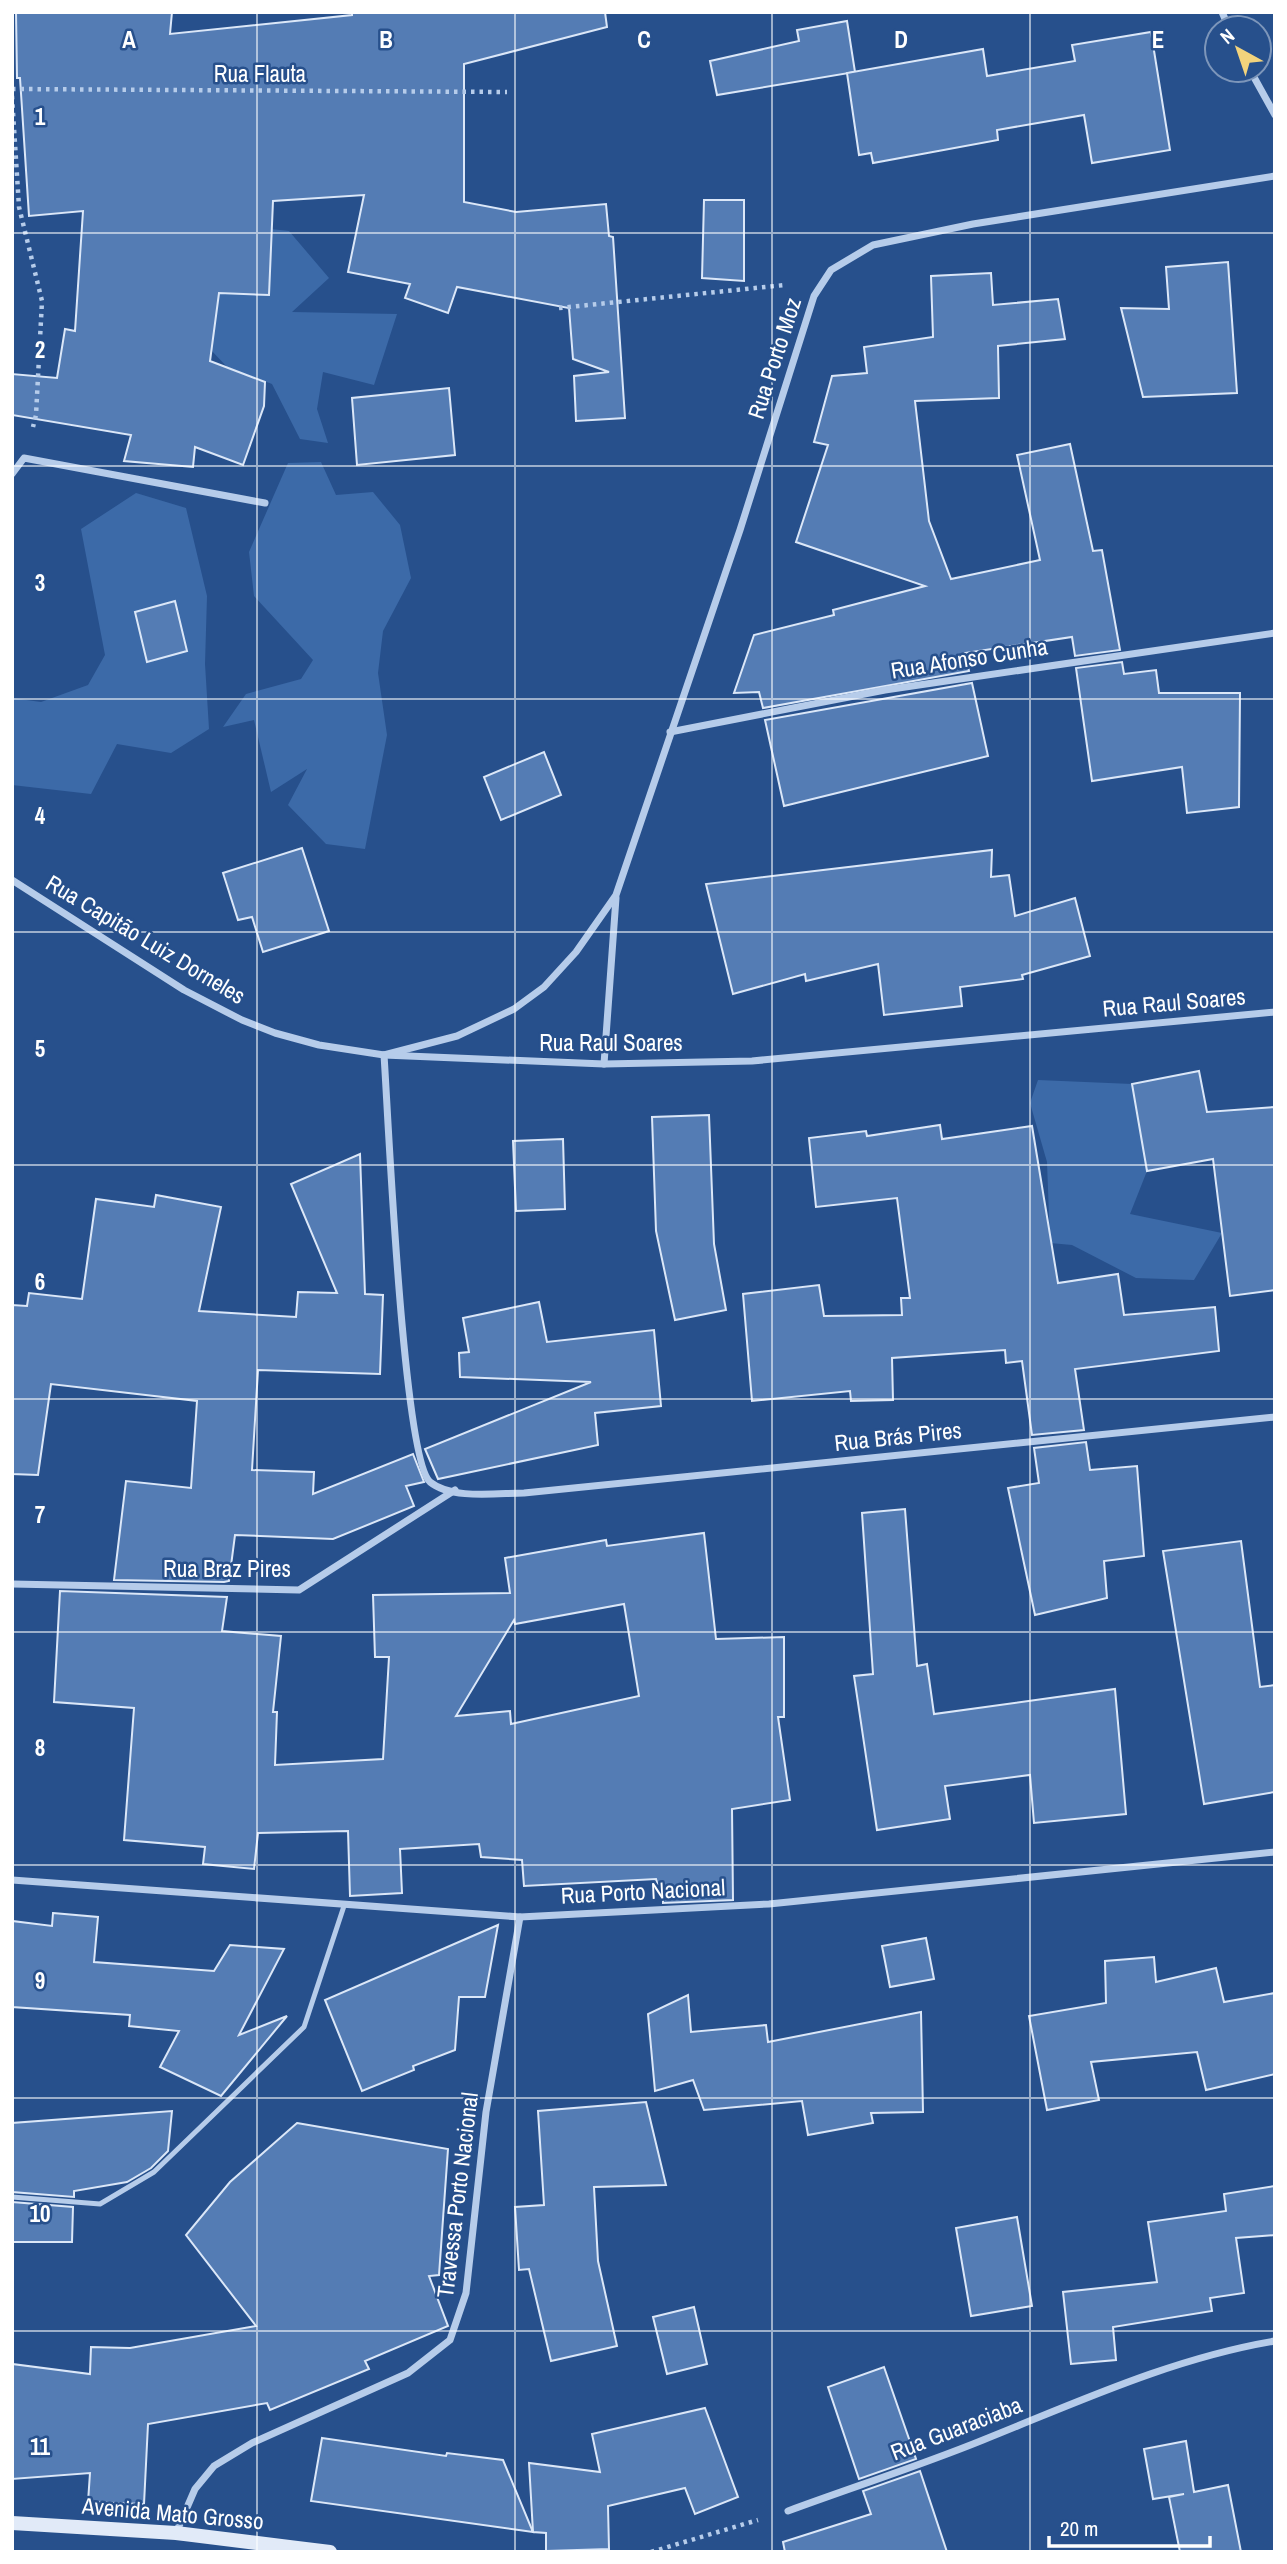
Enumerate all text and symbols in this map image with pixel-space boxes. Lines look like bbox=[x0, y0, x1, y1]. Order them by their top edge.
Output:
north arrow bbox=[1203, 14, 1273, 84]
text: N bbox=[1214, 22, 1240, 50]
text: A bbox=[122, 24, 136, 55]
text: B bbox=[379, 24, 393, 55]
text: C bbox=[637, 24, 651, 55]
text: D bbox=[894, 24, 908, 55]
text: E bbox=[1152, 24, 1164, 55]
street label: Rua Flauta bbox=[214, 58, 307, 89]
text: 1 bbox=[35, 101, 46, 132]
street label: Rua Porto Moz bbox=[740, 293, 808, 423]
text: 2 bbox=[35, 334, 45, 365]
text: 3 bbox=[35, 567, 45, 598]
street label: Rua Afonso Cunha bbox=[888, 630, 1050, 686]
text: 4 bbox=[35, 800, 46, 831]
street label: Rua Capitão Luiz Dorneles bbox=[41, 867, 251, 1011]
street label: Rua Raul Soares bbox=[1101, 980, 1247, 1024]
street label: Rua Raul Soares bbox=[539, 1027, 683, 1058]
text: 5 bbox=[35, 1033, 45, 1064]
text: 6 bbox=[35, 1266, 45, 1297]
street label: Rua Brás Pires bbox=[833, 1414, 963, 1458]
text: 7 bbox=[35, 1499, 45, 1530]
street label: Rua Braz Pires bbox=[163, 1553, 291, 1584]
text: 8 bbox=[35, 1732, 45, 1763]
street label: Rua Porto Nacional bbox=[560, 1871, 726, 1911]
text: 9 bbox=[35, 1965, 45, 1996]
street label: Travessa Porto Nacional bbox=[429, 2090, 485, 2300]
text: 10 bbox=[30, 2198, 50, 2229]
street label: Rua Guaraciaba bbox=[886, 2389, 1027, 2467]
text: 11 bbox=[30, 2431, 50, 2462]
street label: Avenida Mato Grosso bbox=[80, 2490, 265, 2536]
scale bar bbox=[1049, 2504, 1210, 2548]
text: 20 m bbox=[1060, 2514, 1098, 2543]

